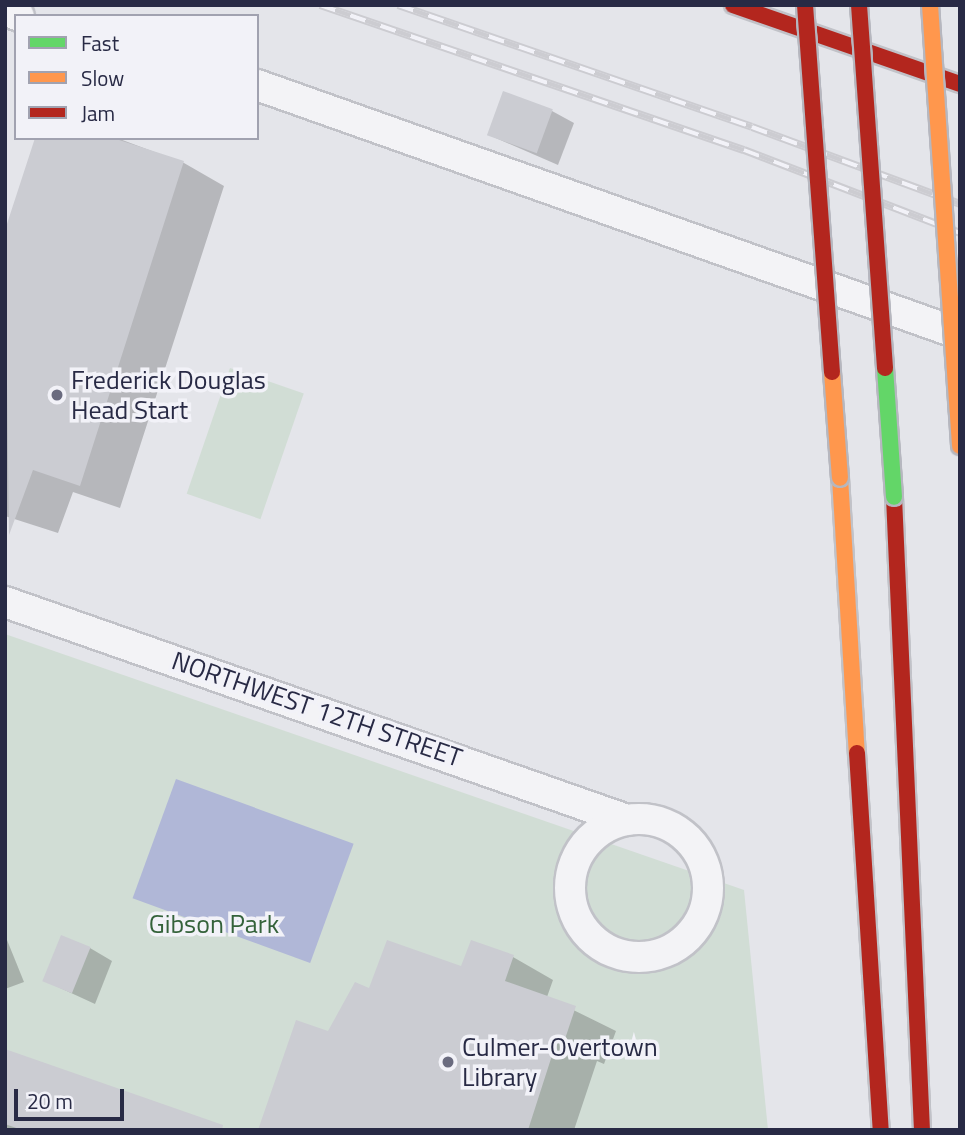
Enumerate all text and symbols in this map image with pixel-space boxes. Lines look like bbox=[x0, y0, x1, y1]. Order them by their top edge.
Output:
legend bbox=[14, 14, 259, 140]
text: Fast bbox=[81, 27, 119, 59]
text: Slow bbox=[81, 62, 124, 94]
text: Jam bbox=[81, 97, 115, 129]
place label: Frederick Douglas Head Start bbox=[71, 364, 266, 426]
marker: Frederick Douglas Head Start bbox=[49, 387, 65, 403]
street label: NORTHWEST 12TH STREET bbox=[168, 645, 466, 773]
park label: Gibson Park bbox=[149, 908, 279, 940]
place label: Culmer-Overtown Library bbox=[462, 1031, 658, 1092]
marker: Culmer-Overtown Library bbox=[440, 1054, 456, 1070]
scale bar bbox=[18, 1076, 128, 1120]
text: 20 m bbox=[27, 1085, 73, 1117]

